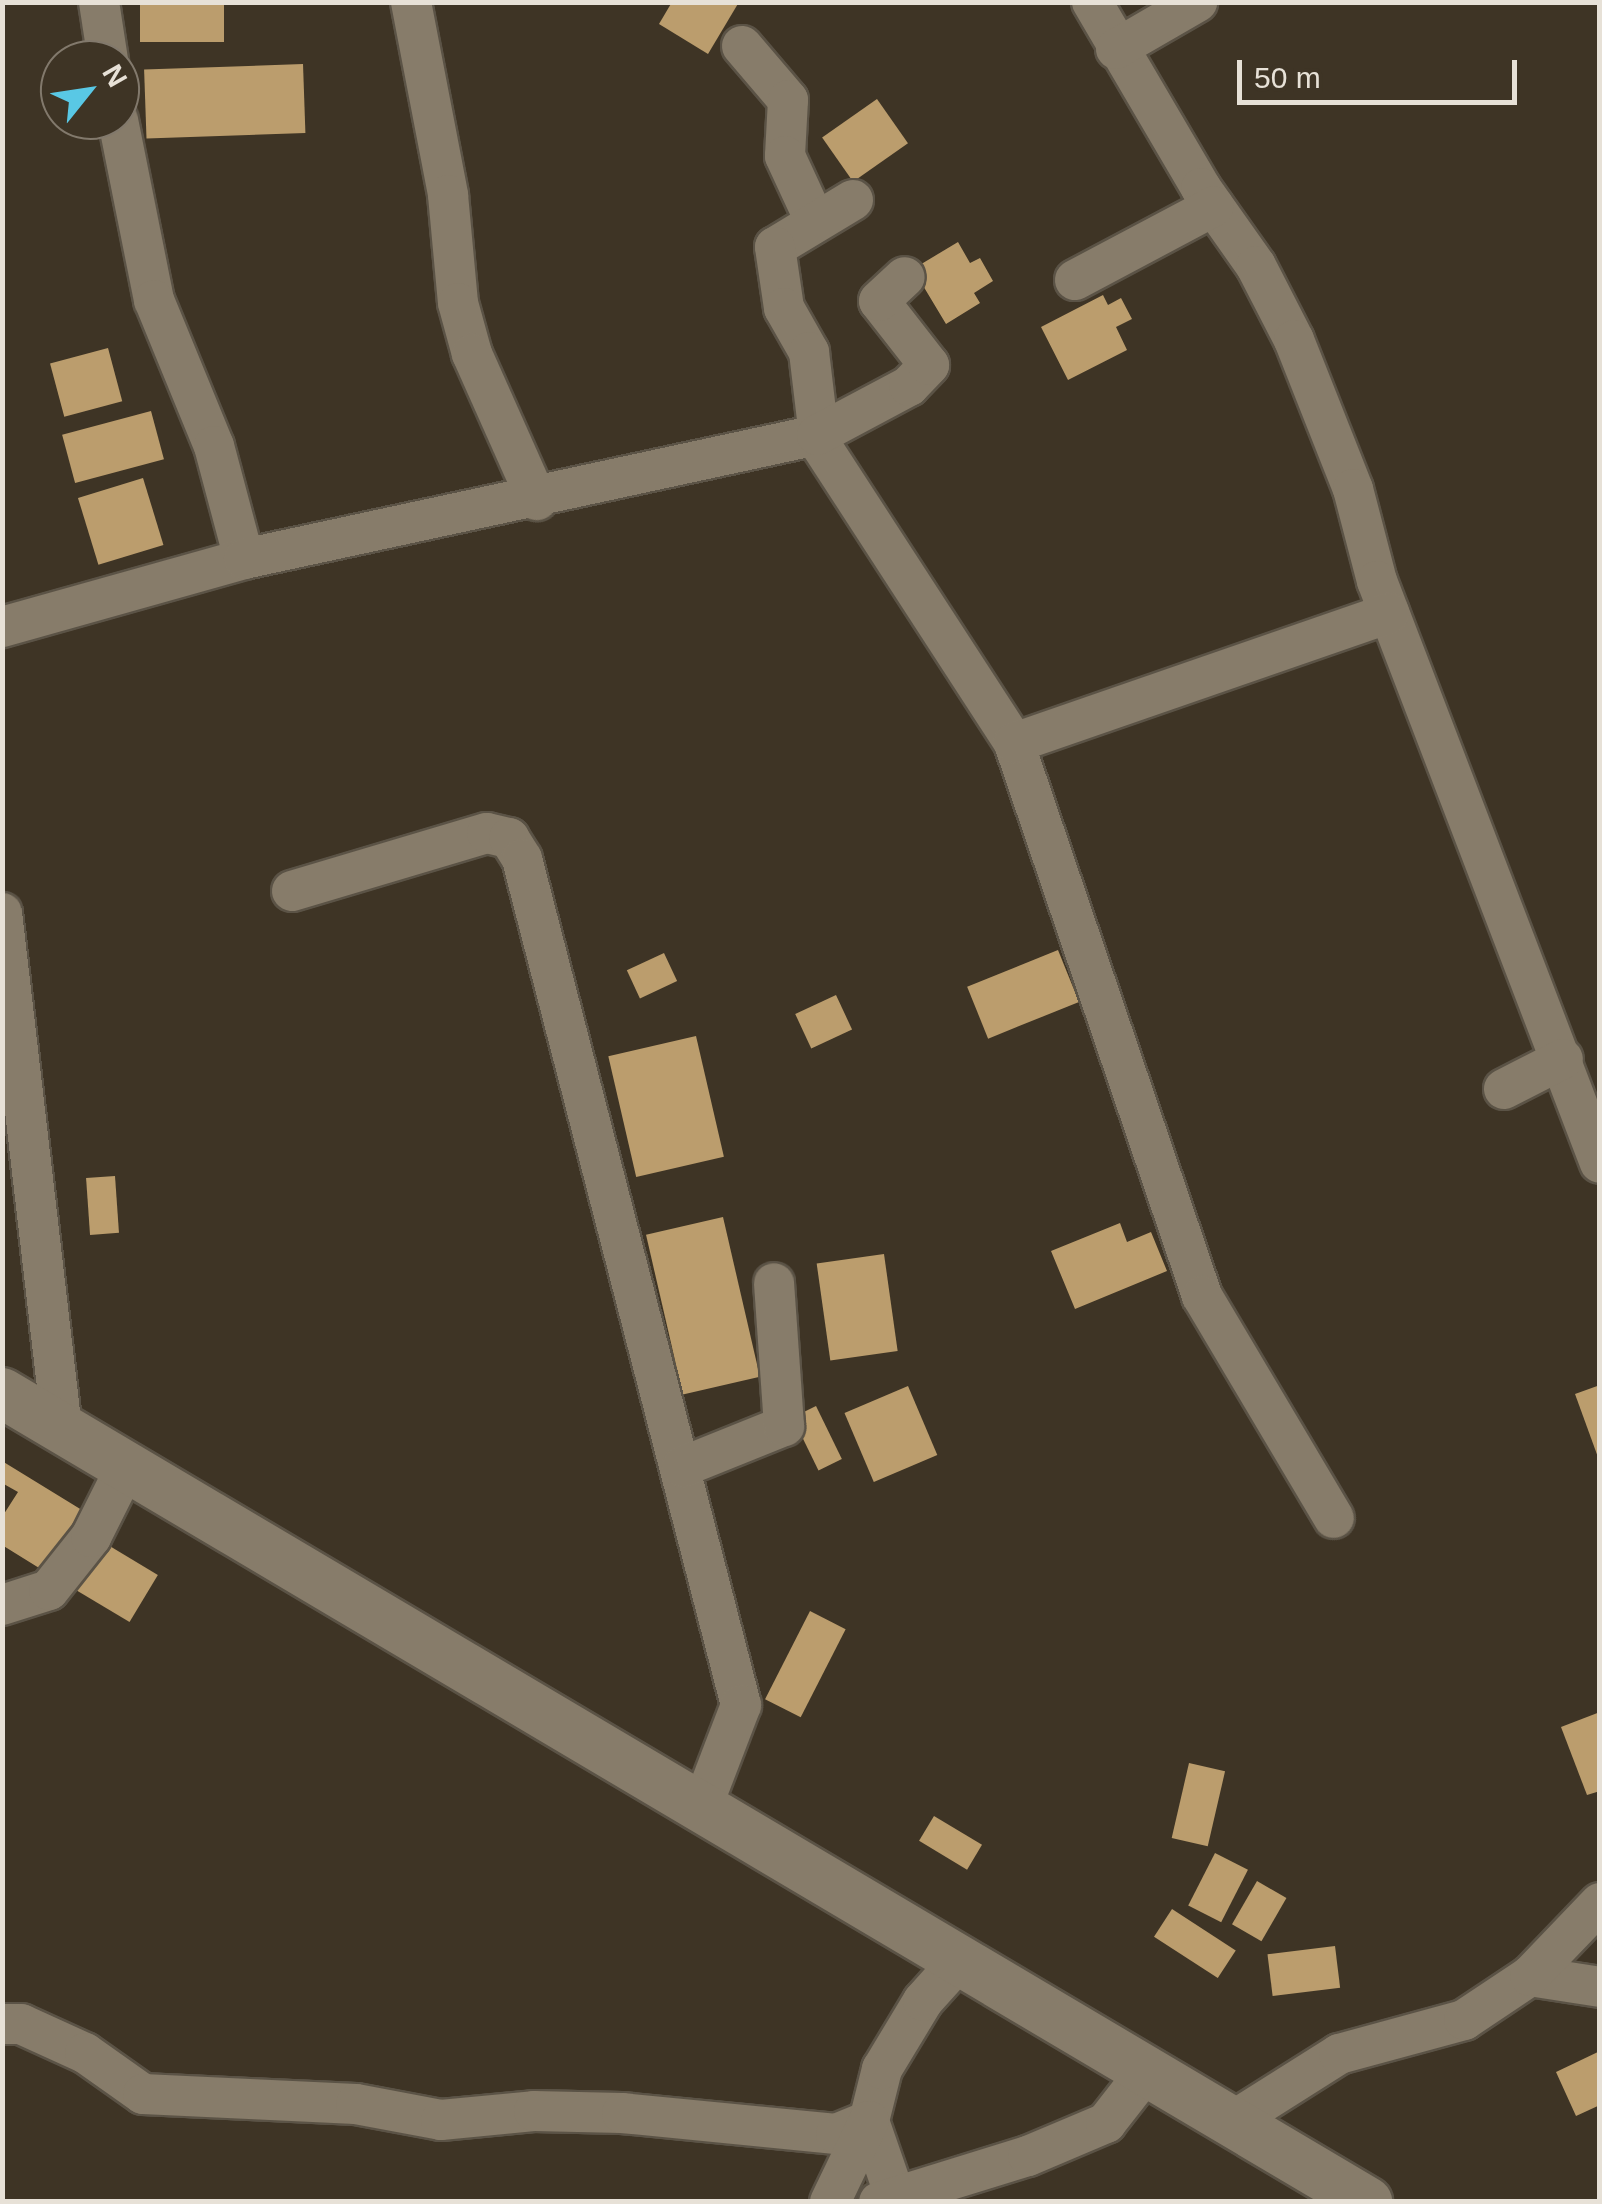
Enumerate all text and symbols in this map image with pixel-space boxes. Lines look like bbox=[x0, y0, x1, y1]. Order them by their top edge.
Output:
north arrow bbox=[40, 40, 140, 140]
scale bar bbox=[1242, 40, 1522, 102]
text: N bbox=[96, 59, 133, 92]
text: 50 m bbox=[1254, 61, 1321, 94]

